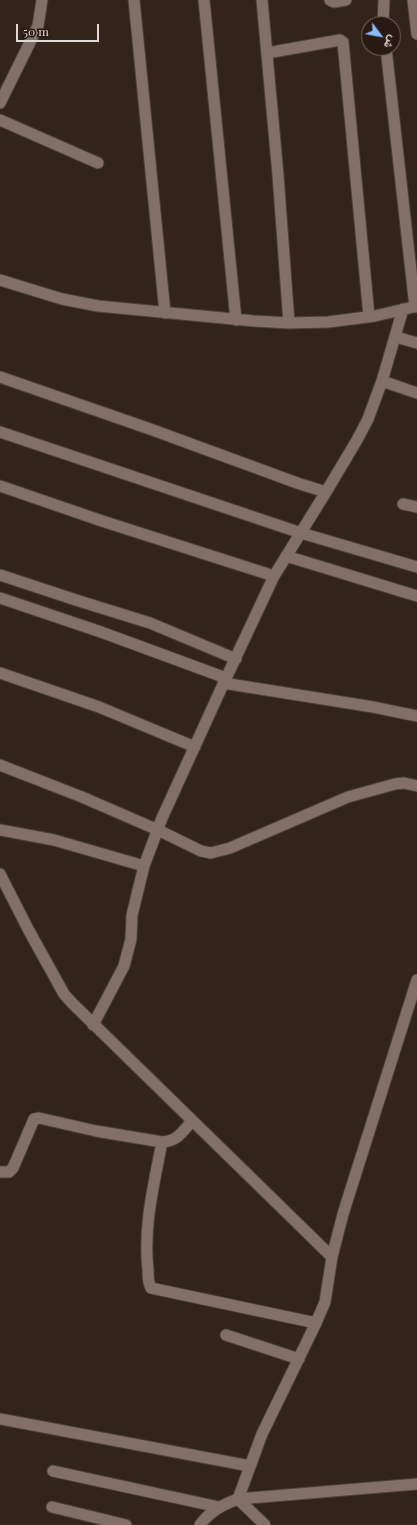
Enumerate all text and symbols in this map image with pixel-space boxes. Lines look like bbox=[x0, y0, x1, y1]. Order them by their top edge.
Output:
scale bar bbox=[18, 16, 101, 42]
north arrow bbox=[361, 16, 401, 56]
text: 50 m bbox=[23, 23, 49, 39]
text: ش bbox=[381, 33, 401, 52]

